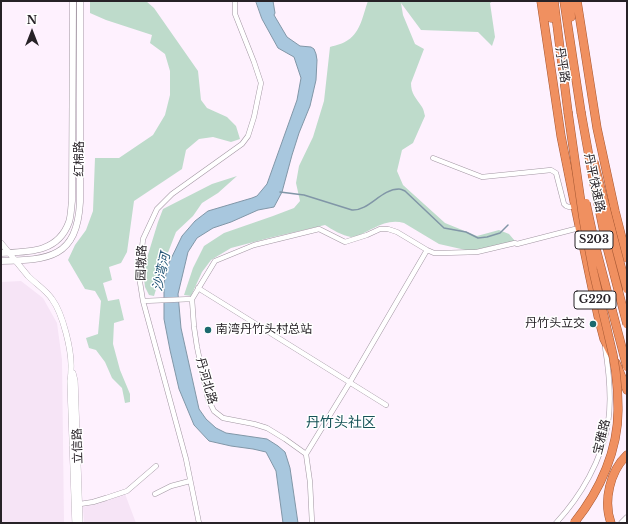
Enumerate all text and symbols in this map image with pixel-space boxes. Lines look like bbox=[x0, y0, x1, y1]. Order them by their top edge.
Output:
north arrow bbox=[12, 12, 52, 52]
text: N bbox=[27, 13, 37, 27]
street label: 丹平路 bbox=[552, 46, 572, 84]
street label: 红棉路 bbox=[73, 141, 87, 177]
street label: 丹平快速路 bbox=[581, 152, 607, 214]
road number: S203 bbox=[575, 231, 613, 249]
street label: 园墩路 bbox=[134, 245, 150, 281]
water label: 沙湾河 bbox=[150, 251, 174, 293]
road number: G220 bbox=[574, 291, 616, 309]
place label: 丹竹头立交 bbox=[525, 317, 585, 331]
marker: 丹竹头立交 bbox=[588, 319, 598, 329]
place label: 南湾丹竹头村总站 bbox=[216, 323, 312, 337]
marker: 南湾丹竹头村总站 bbox=[203, 325, 213, 335]
street label: 丹河北路 bbox=[192, 356, 220, 406]
district label: 丹竹头社区 bbox=[306, 415, 376, 431]
street label: 宝雅路 bbox=[591, 418, 613, 456]
street label: 立信路 bbox=[70, 428, 86, 464]

